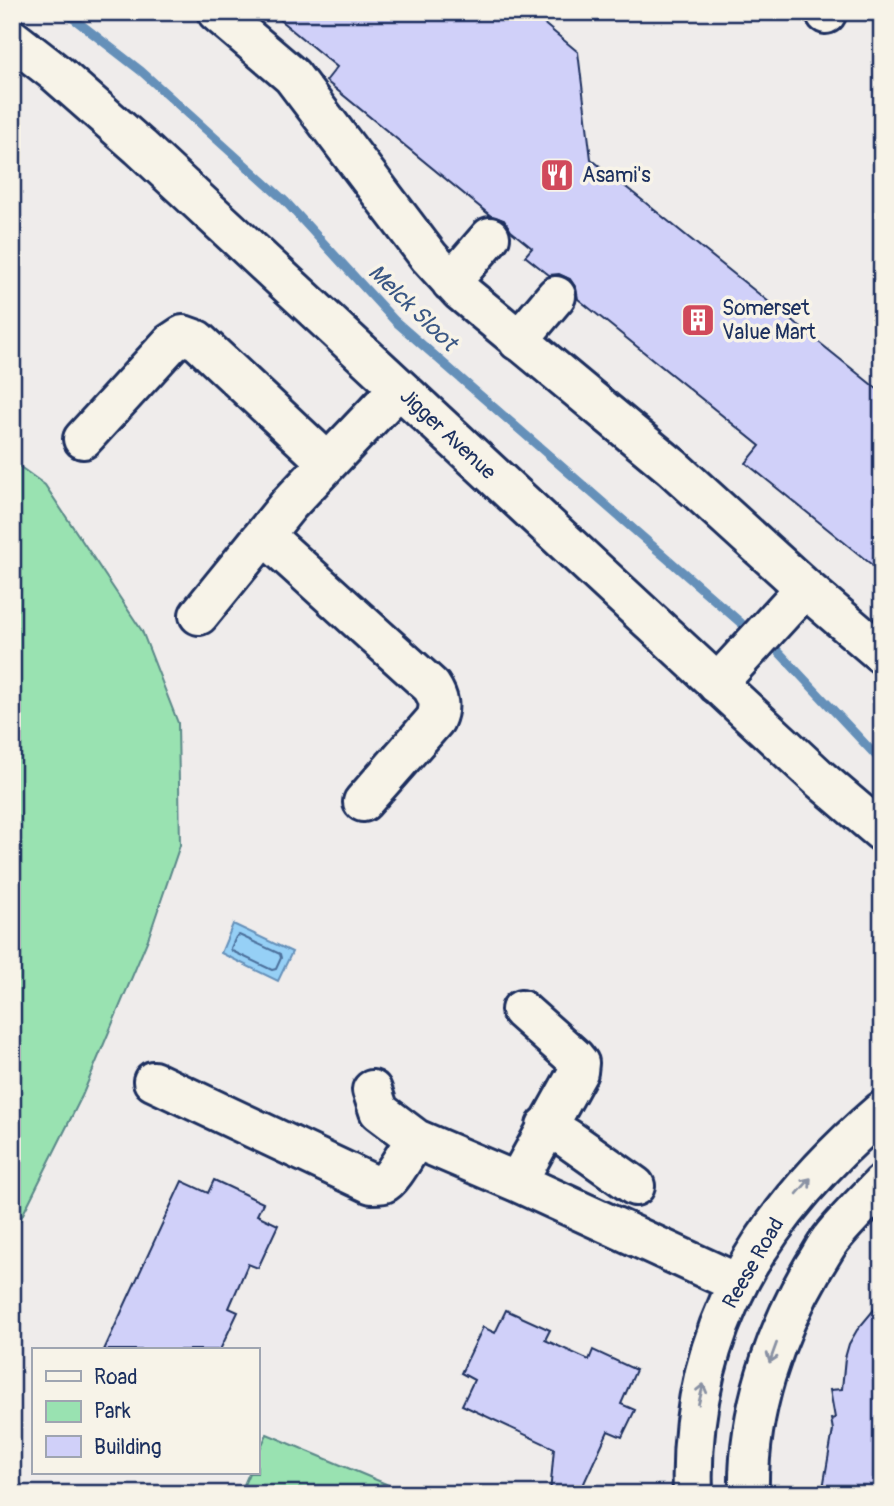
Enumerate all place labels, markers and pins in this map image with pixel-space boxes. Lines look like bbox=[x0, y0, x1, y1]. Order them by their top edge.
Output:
restaurant icon: Asami's bbox=[538, 156, 576, 194]
place label: Asami's bbox=[582, 162, 651, 189]
place label: Somerset Value Mart bbox=[722, 295, 816, 346]
building icon: Somerset Value Mart bbox=[679, 301, 717, 339]

